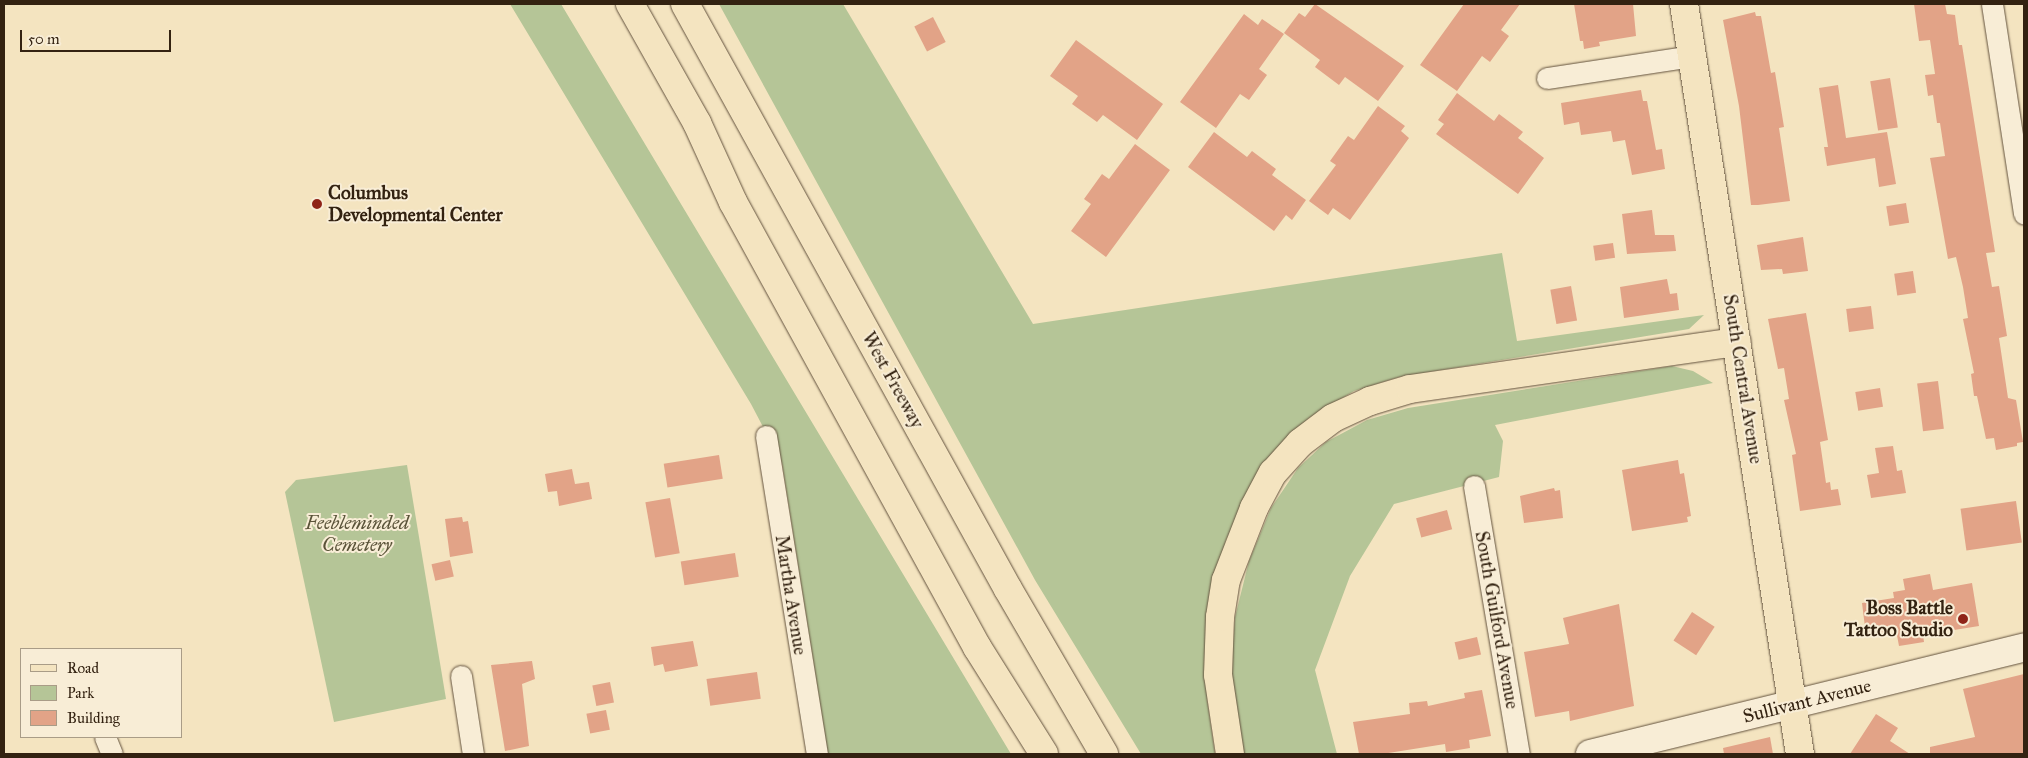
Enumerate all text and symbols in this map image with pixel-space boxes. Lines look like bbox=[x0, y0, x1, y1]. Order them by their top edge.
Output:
scale bar bbox=[22, 20, 174, 52]
text: 50 m bbox=[28, 30, 60, 48]
place label: Columbus Developmental Center bbox=[328, 182, 503, 226]
marker: Columbus Developmental Center bbox=[310, 197, 324, 211]
street label: South Central Avenue bbox=[1718, 293, 1768, 465]
street label: West Freeway bbox=[857, 328, 929, 432]
park label: Feebleminded Cemetery bbox=[305, 512, 409, 556]
street label: South Guilford Avenue bbox=[1470, 529, 1524, 711]
street label: Martha Avenue bbox=[770, 533, 812, 657]
place label: Boss Battle Tattoo Studio bbox=[1844, 597, 1953, 641]
marker: Boss Battle Tattoo Studio bbox=[1957, 613, 1969, 625]
legend bbox=[20, 648, 182, 738]
text: Road bbox=[67, 659, 99, 677]
street label: Sullivant Avenue bbox=[1740, 674, 1874, 728]
text: Park bbox=[67, 684, 94, 702]
text: Building bbox=[67, 709, 120, 727]

